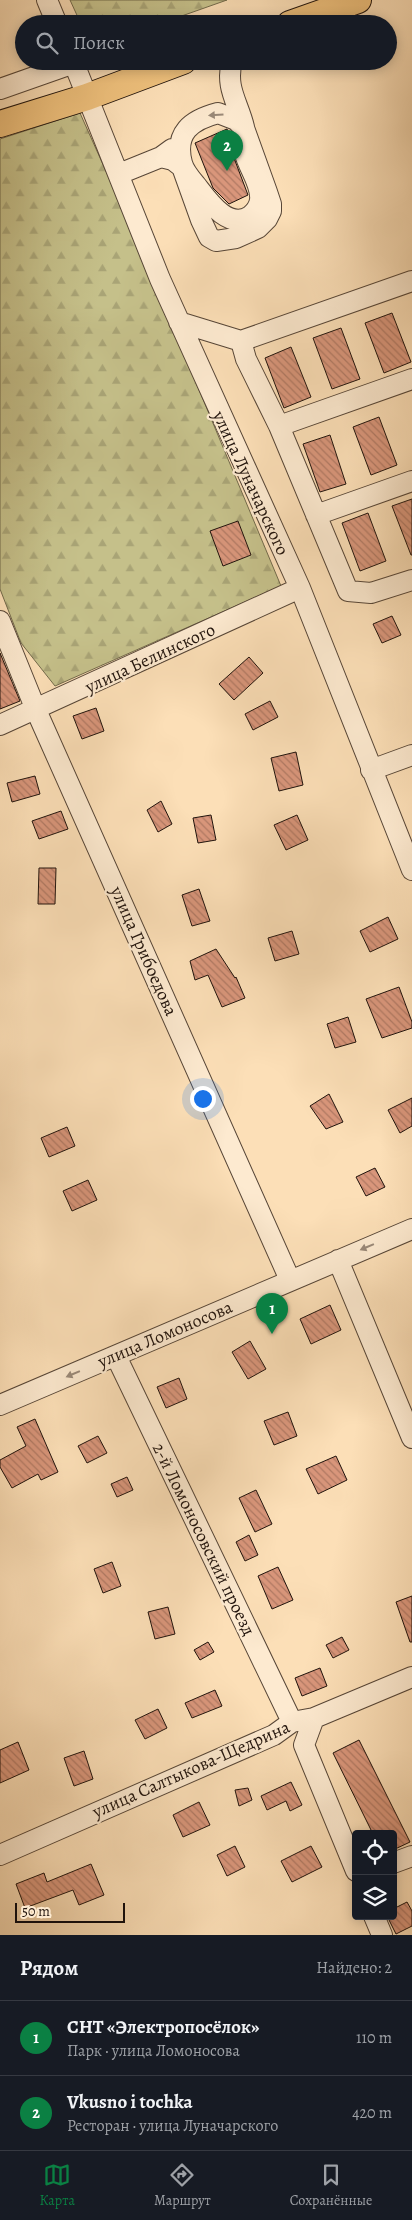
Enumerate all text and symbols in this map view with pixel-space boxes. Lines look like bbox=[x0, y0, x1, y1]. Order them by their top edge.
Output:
search box bbox=[15, 15, 397, 70]
icon: search bbox=[33, 29, 61, 57]
text: Поиск bbox=[73, 30, 125, 56]
one-way arrow bbox=[208, 112, 224, 120]
pin: 2 bbox=[211, 130, 243, 171]
street label: улица Луначарского bbox=[207, 406, 295, 559]
street label: улица Белинского bbox=[80, 617, 219, 699]
street label: улица Грибоедова bbox=[104, 882, 184, 1020]
your location bbox=[190, 1086, 216, 1112]
one-way arrow bbox=[360, 1244, 374, 1252]
pin: 1 bbox=[256, 1293, 288, 1334]
street label: улица Ломоносова bbox=[93, 1295, 237, 1374]
one-way arrow bbox=[66, 1370, 80, 1378]
street label: 2-й Ломоносовский проезд bbox=[147, 1439, 261, 1639]
street label: улица Салтыкова-Щедрина bbox=[88, 1714, 294, 1824]
map controls bbox=[352, 1830, 397, 1920]
button: locate bbox=[352, 1830, 397, 1875]
button: layers bbox=[352, 1875, 397, 1920]
scale bar bbox=[15, 1900, 125, 1923]
text: 50 m bbox=[22, 1902, 50, 1921]
text: Рядом bbox=[20, 1954, 78, 1982]
text: Найдено: 2 bbox=[316, 1957, 392, 1979]
text: СНТ «Электропосёлок» bbox=[67, 2014, 260, 2040]
text: 1 bbox=[33, 2027, 39, 2049]
text: 110 m bbox=[356, 2027, 392, 2049]
text: Парк · улица Ломоносова bbox=[67, 2040, 240, 2062]
text: Vkusno i tochka bbox=[67, 2089, 193, 2115]
text: 2 bbox=[32, 2102, 40, 2124]
text: 420 m bbox=[352, 2102, 392, 2124]
text: Ресторан · улица Луначарского bbox=[67, 2115, 278, 2137]
tab: Карта bbox=[40, 2161, 75, 2210]
tab: Маршрут bbox=[154, 2161, 211, 2210]
tab: Сохранённые bbox=[290, 2161, 372, 2210]

